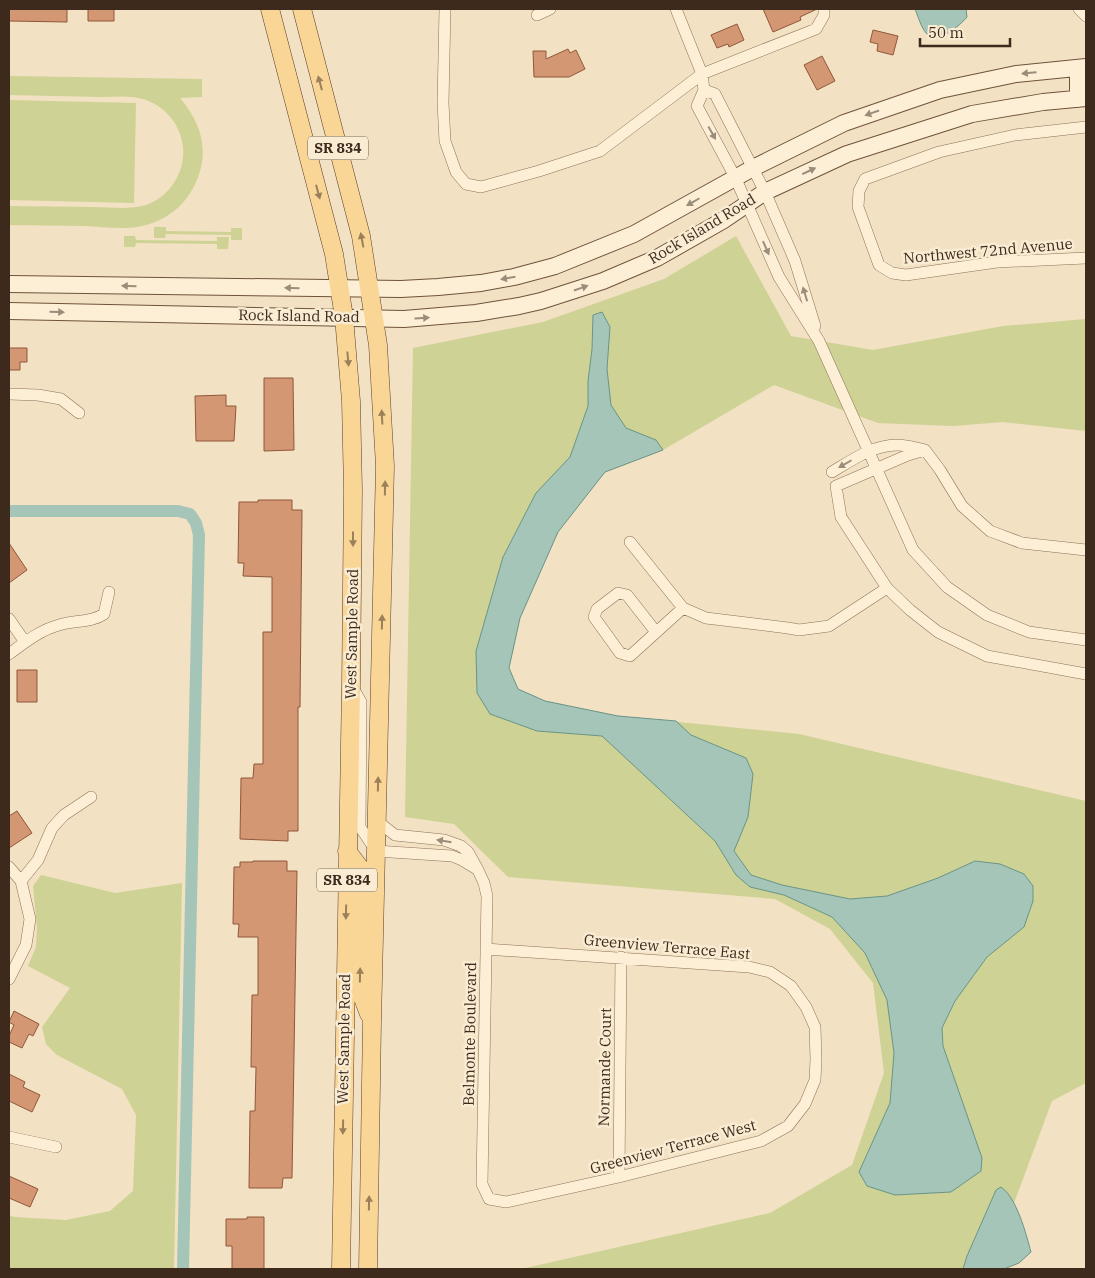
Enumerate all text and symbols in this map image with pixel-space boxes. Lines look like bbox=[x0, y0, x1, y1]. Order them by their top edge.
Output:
scale bar bbox=[920, 15, 1010, 47]
text: 50 m bbox=[928, 23, 964, 42]
one-way arrow bbox=[1021, 69, 1037, 77]
one-way arrow bbox=[316, 75, 324, 90]
one-way arrow bbox=[864, 109, 879, 117]
one-way arrow bbox=[708, 126, 716, 141]
road number: SR 834 bbox=[308, 136, 368, 160]
one-way arrow bbox=[802, 167, 816, 175]
one-way arrow bbox=[314, 184, 322, 199]
street label: Rock Island Road bbox=[645, 189, 759, 268]
one-way arrow bbox=[686, 197, 700, 206]
one-way arrow bbox=[357, 232, 365, 248]
street label: Northwest 72nd Avenue bbox=[903, 234, 1073, 267]
one-way arrow bbox=[763, 241, 771, 255]
one-way arrow bbox=[500, 275, 516, 283]
one-way arrow bbox=[121, 282, 137, 290]
one-way arrow bbox=[284, 284, 300, 292]
one-way arrow bbox=[574, 284, 589, 292]
one-way arrow bbox=[801, 287, 808, 302]
street label: Rock Island Road bbox=[238, 305, 360, 326]
one-way arrow bbox=[50, 308, 66, 316]
one-way arrow bbox=[414, 314, 430, 322]
one-way arrow bbox=[344, 351, 352, 367]
one-way arrow bbox=[378, 409, 386, 425]
one-way arrow bbox=[838, 460, 853, 468]
one-way arrow bbox=[381, 479, 389, 495]
one-way arrow bbox=[349, 531, 357, 547]
street label: West Sample Road bbox=[341, 569, 362, 699]
one-way arrow bbox=[378, 614, 386, 630]
one-way arrow bbox=[374, 776, 382, 792]
one-way arrow bbox=[435, 836, 451, 844]
road number: SR 834 bbox=[317, 868, 377, 892]
one-way arrow bbox=[342, 904, 350, 920]
street label: Greenview Terrace East bbox=[583, 930, 751, 963]
street label: Belmonte Boulevard bbox=[459, 962, 480, 1106]
one-way arrow bbox=[356, 967, 364, 983]
street label: West Sample Road bbox=[333, 974, 354, 1104]
street label: Normande Court bbox=[594, 1007, 615, 1127]
street label: Greenview Terrace West bbox=[588, 1115, 758, 1178]
one-way arrow bbox=[339, 1119, 347, 1135]
one-way arrow bbox=[365, 1195, 373, 1211]

